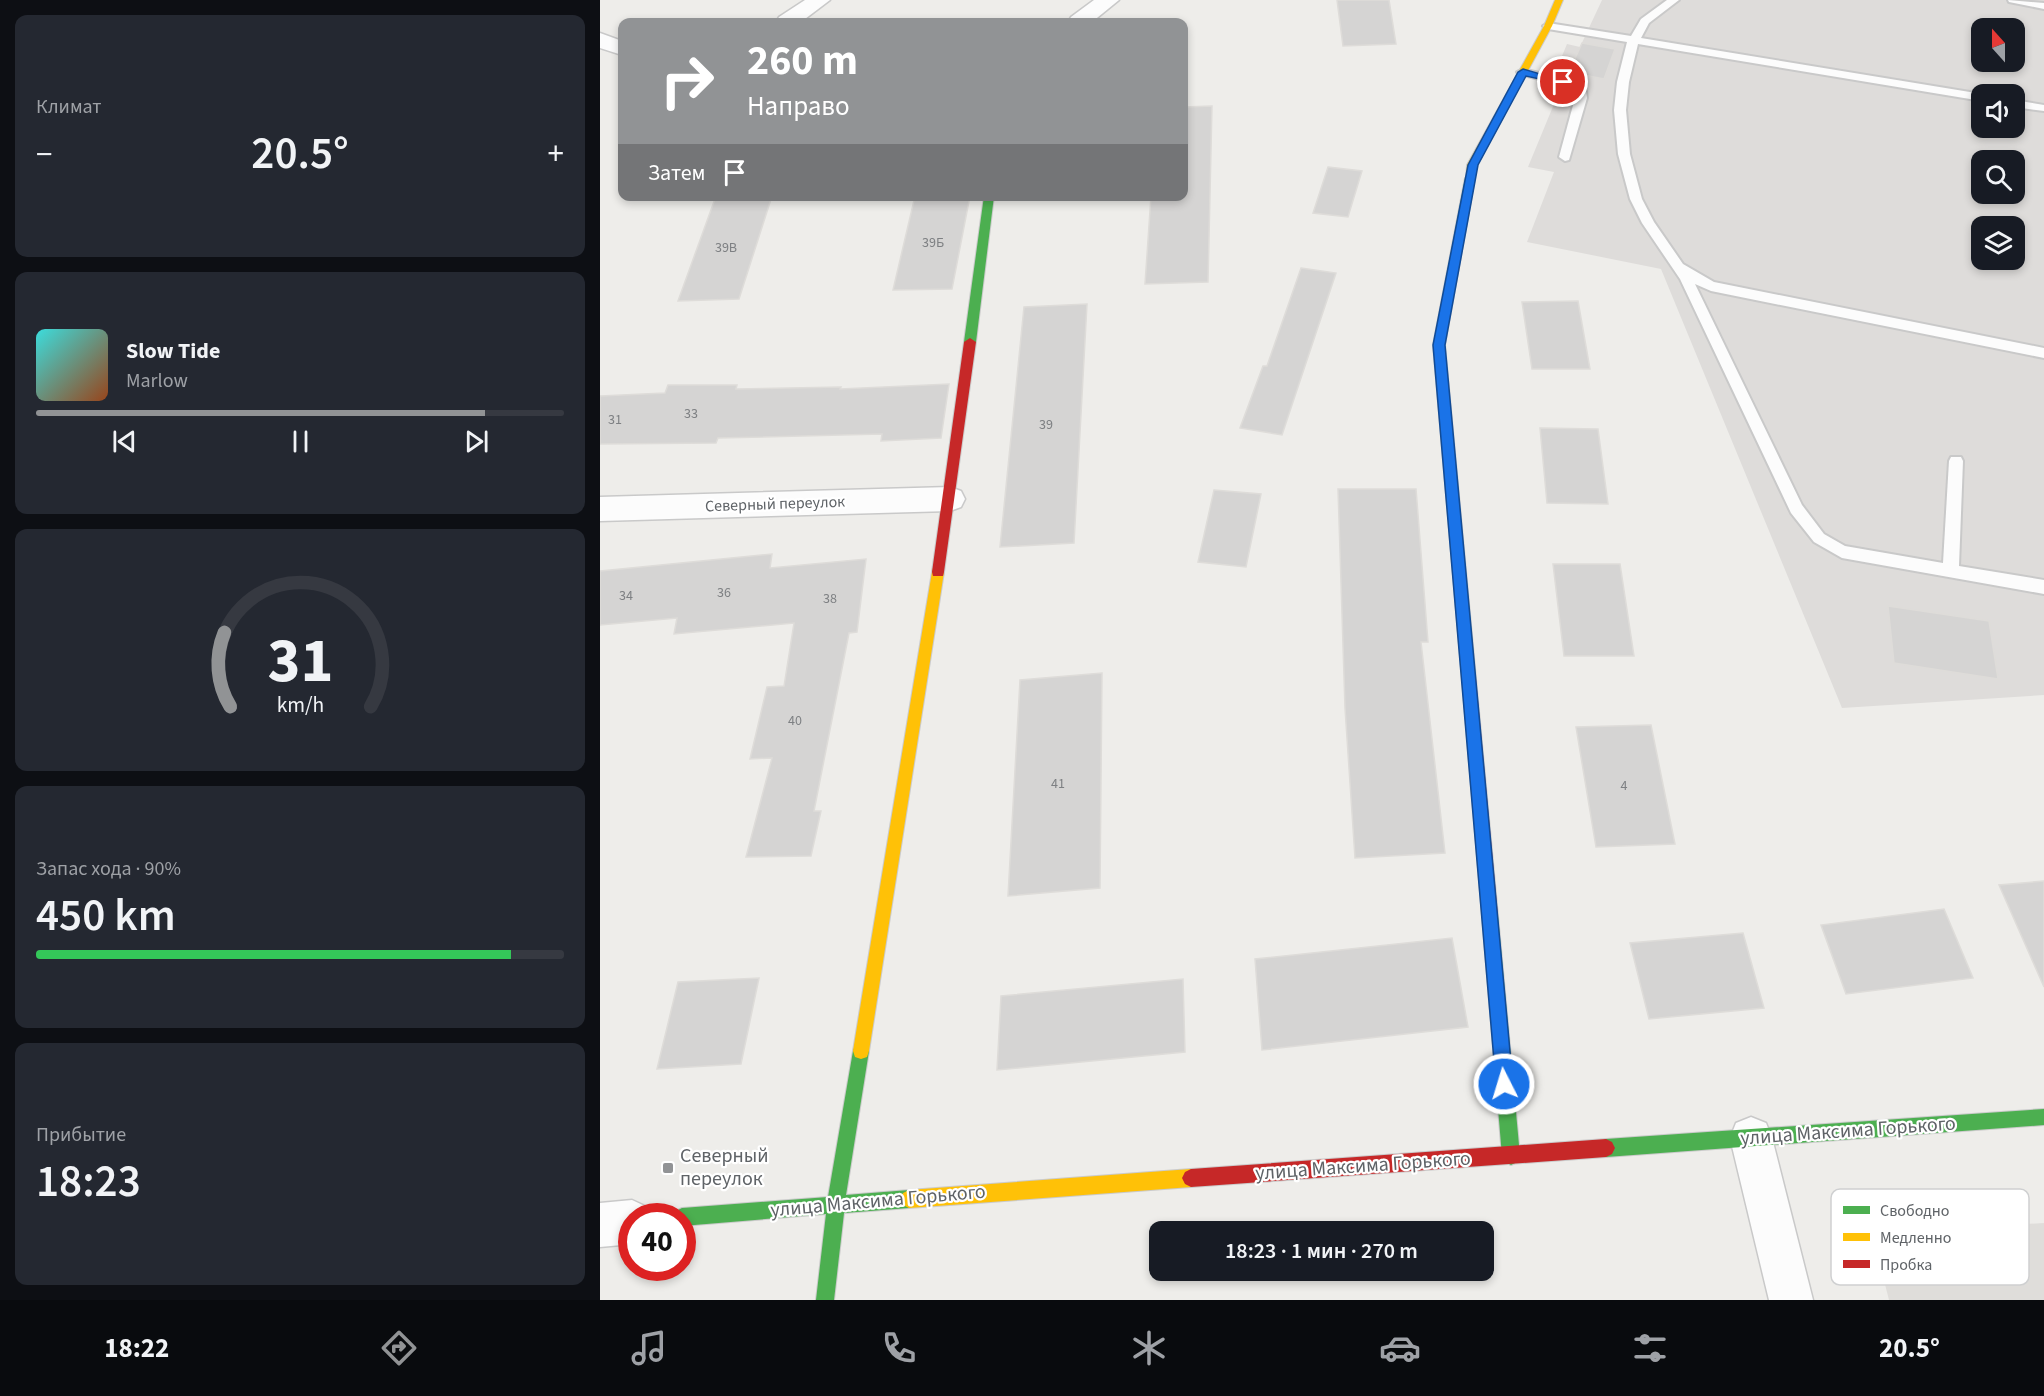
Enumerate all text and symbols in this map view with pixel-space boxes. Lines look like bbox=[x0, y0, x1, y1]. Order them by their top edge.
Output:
north arrow bbox=[1971, 18, 2025, 72]
map controls bbox=[1971, 18, 2025, 270]
text: 260 m bbox=[747, 31, 858, 91]
icon: right bbox=[648, 42, 726, 120]
pin bbox=[1537, 56, 1588, 107]
icon: arrive bbox=[1546, 65, 1579, 98]
button: sound bbox=[1971, 84, 2025, 138]
text: Направо bbox=[747, 87, 850, 126]
text: Климат bbox=[36, 93, 102, 121]
text: 20.5° bbox=[251, 122, 349, 186]
text: − bbox=[36, 131, 52, 178]
text: + bbox=[548, 131, 564, 178]
button: search bbox=[1971, 150, 2025, 204]
icon: arrive bbox=[718, 156, 751, 189]
text: Затем bbox=[648, 157, 706, 189]
button: layers bbox=[1971, 216, 2025, 270]
house number: 39Б bbox=[922, 233, 944, 253]
house number: 39В bbox=[715, 238, 737, 258]
text: Slow Tide bbox=[126, 335, 220, 367]
text: Marlow bbox=[126, 367, 188, 395]
house number: 33 bbox=[684, 404, 698, 424]
house number: 31 bbox=[608, 410, 622, 430]
house number: 39 bbox=[1039, 415, 1053, 435]
icon: previous bbox=[108, 425, 141, 458]
icon: pause bbox=[284, 425, 317, 458]
icon: next bbox=[460, 425, 493, 458]
street label: Северный переулок bbox=[705, 491, 845, 517]
house number: 36 bbox=[717, 583, 731, 603]
house number: 34 bbox=[619, 586, 633, 606]
house number: 38 bbox=[823, 589, 837, 609]
text: 31 bbox=[267, 617, 333, 706]
text: km/h bbox=[276, 690, 324, 721]
house number: 40 bbox=[788, 711, 802, 731]
house number: 41 bbox=[1051, 774, 1065, 794]
house number: 4 bbox=[1621, 776, 1628, 796]
text: Запас хода · 90% bbox=[36, 855, 181, 883]
text: 450 km bbox=[36, 884, 176, 948]
position arrow bbox=[1472, 1052, 1536, 1116]
street label: улица Максима Горького bbox=[1739, 1110, 1957, 1152]
text: Прибытие bbox=[36, 1121, 126, 1149]
place label: Северный переулок bbox=[680, 1142, 769, 1193]
street label: улица Максима Горького bbox=[1254, 1145, 1472, 1187]
text: 18:23 bbox=[36, 1150, 141, 1214]
marker: Северный переулок bbox=[661, 1161, 675, 1175]
street label: улица Максима Горького bbox=[769, 1178, 987, 1224]
legend bbox=[1831, 1189, 2029, 1285]
text: Свободно bbox=[1880, 1200, 1950, 1222]
speed limit sign: 40 bbox=[618, 1203, 696, 1281]
text: Медленно bbox=[1880, 1227, 1951, 1249]
text: 18:23 · 1 мин · 270 m bbox=[1225, 1235, 1418, 1267]
text: Пробка bbox=[1880, 1254, 1932, 1276]
icon: directions bbox=[378, 1327, 420, 1369]
icon: music bbox=[628, 1327, 670, 1369]
icon: phone bbox=[878, 1327, 920, 1369]
icon: climate bbox=[1128, 1327, 1170, 1369]
icon: car bbox=[1379, 1327, 1421, 1369]
icon: filters bbox=[1629, 1327, 1671, 1369]
text: 18:22 bbox=[104, 1329, 169, 1368]
text: 20.5° bbox=[1879, 1329, 1940, 1368]

